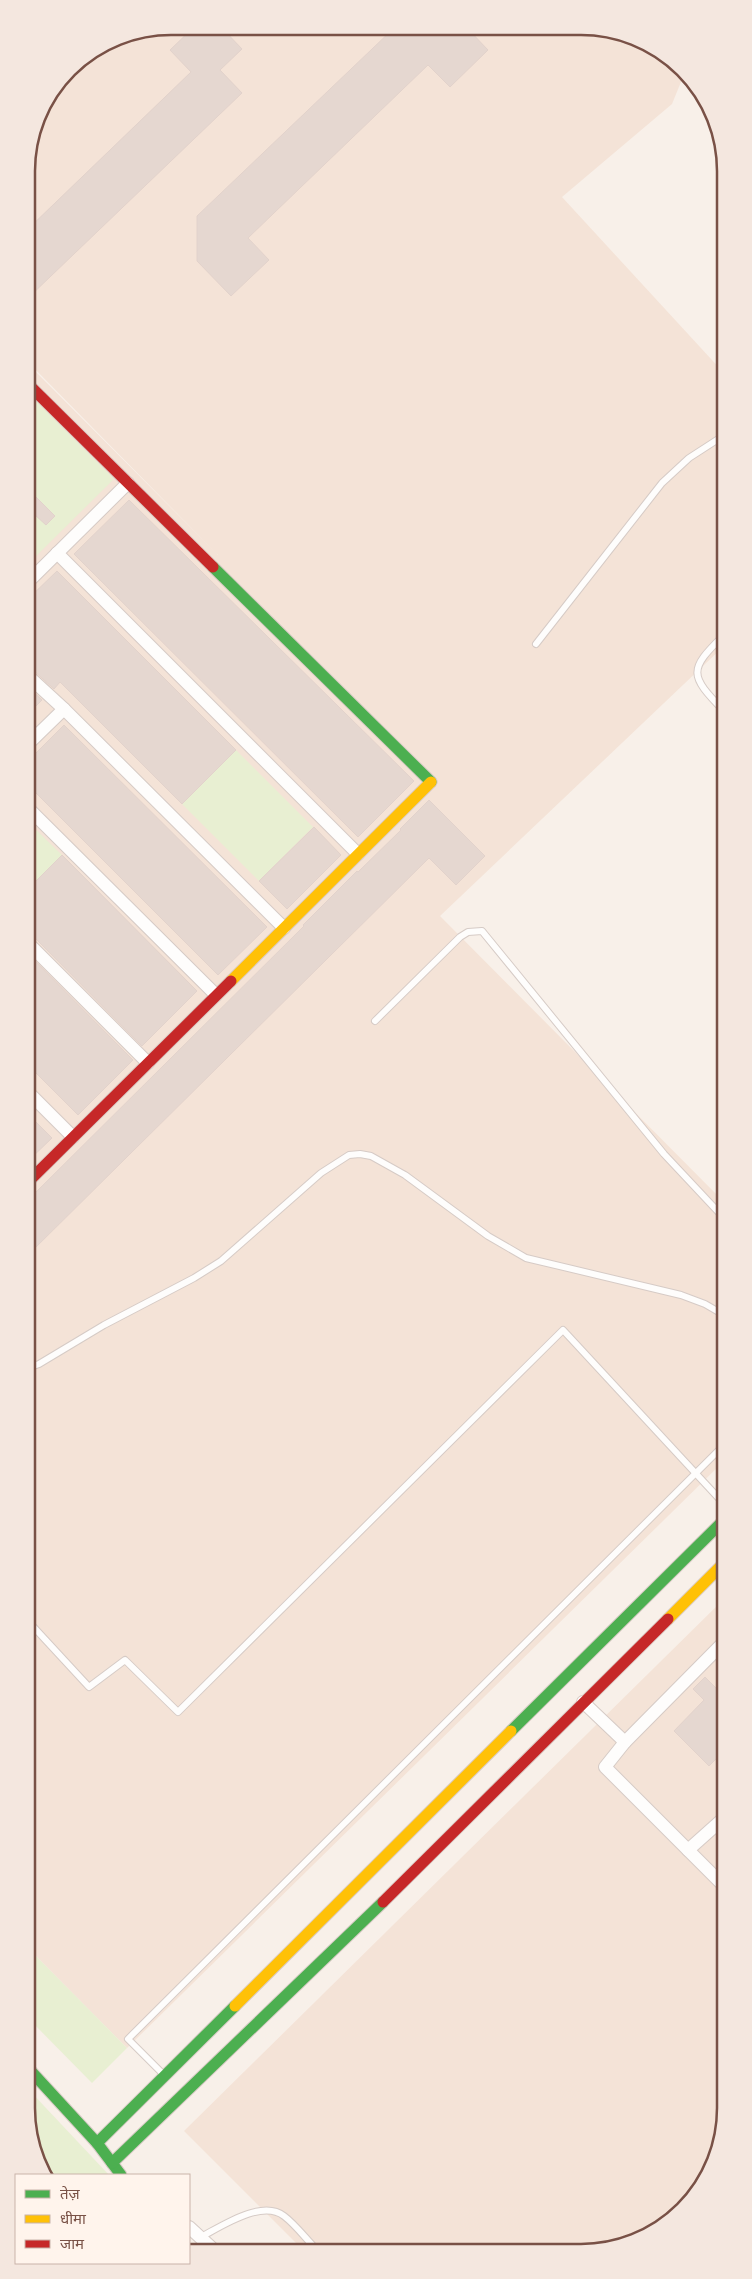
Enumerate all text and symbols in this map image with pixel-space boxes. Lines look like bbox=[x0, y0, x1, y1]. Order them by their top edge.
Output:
legend bbox=[15, 2174, 190, 2264]
text: तेज़ bbox=[60, 2183, 81, 2203]
text: धीमा bbox=[60, 2208, 87, 2228]
text: जाम bbox=[60, 2233, 85, 2253]

